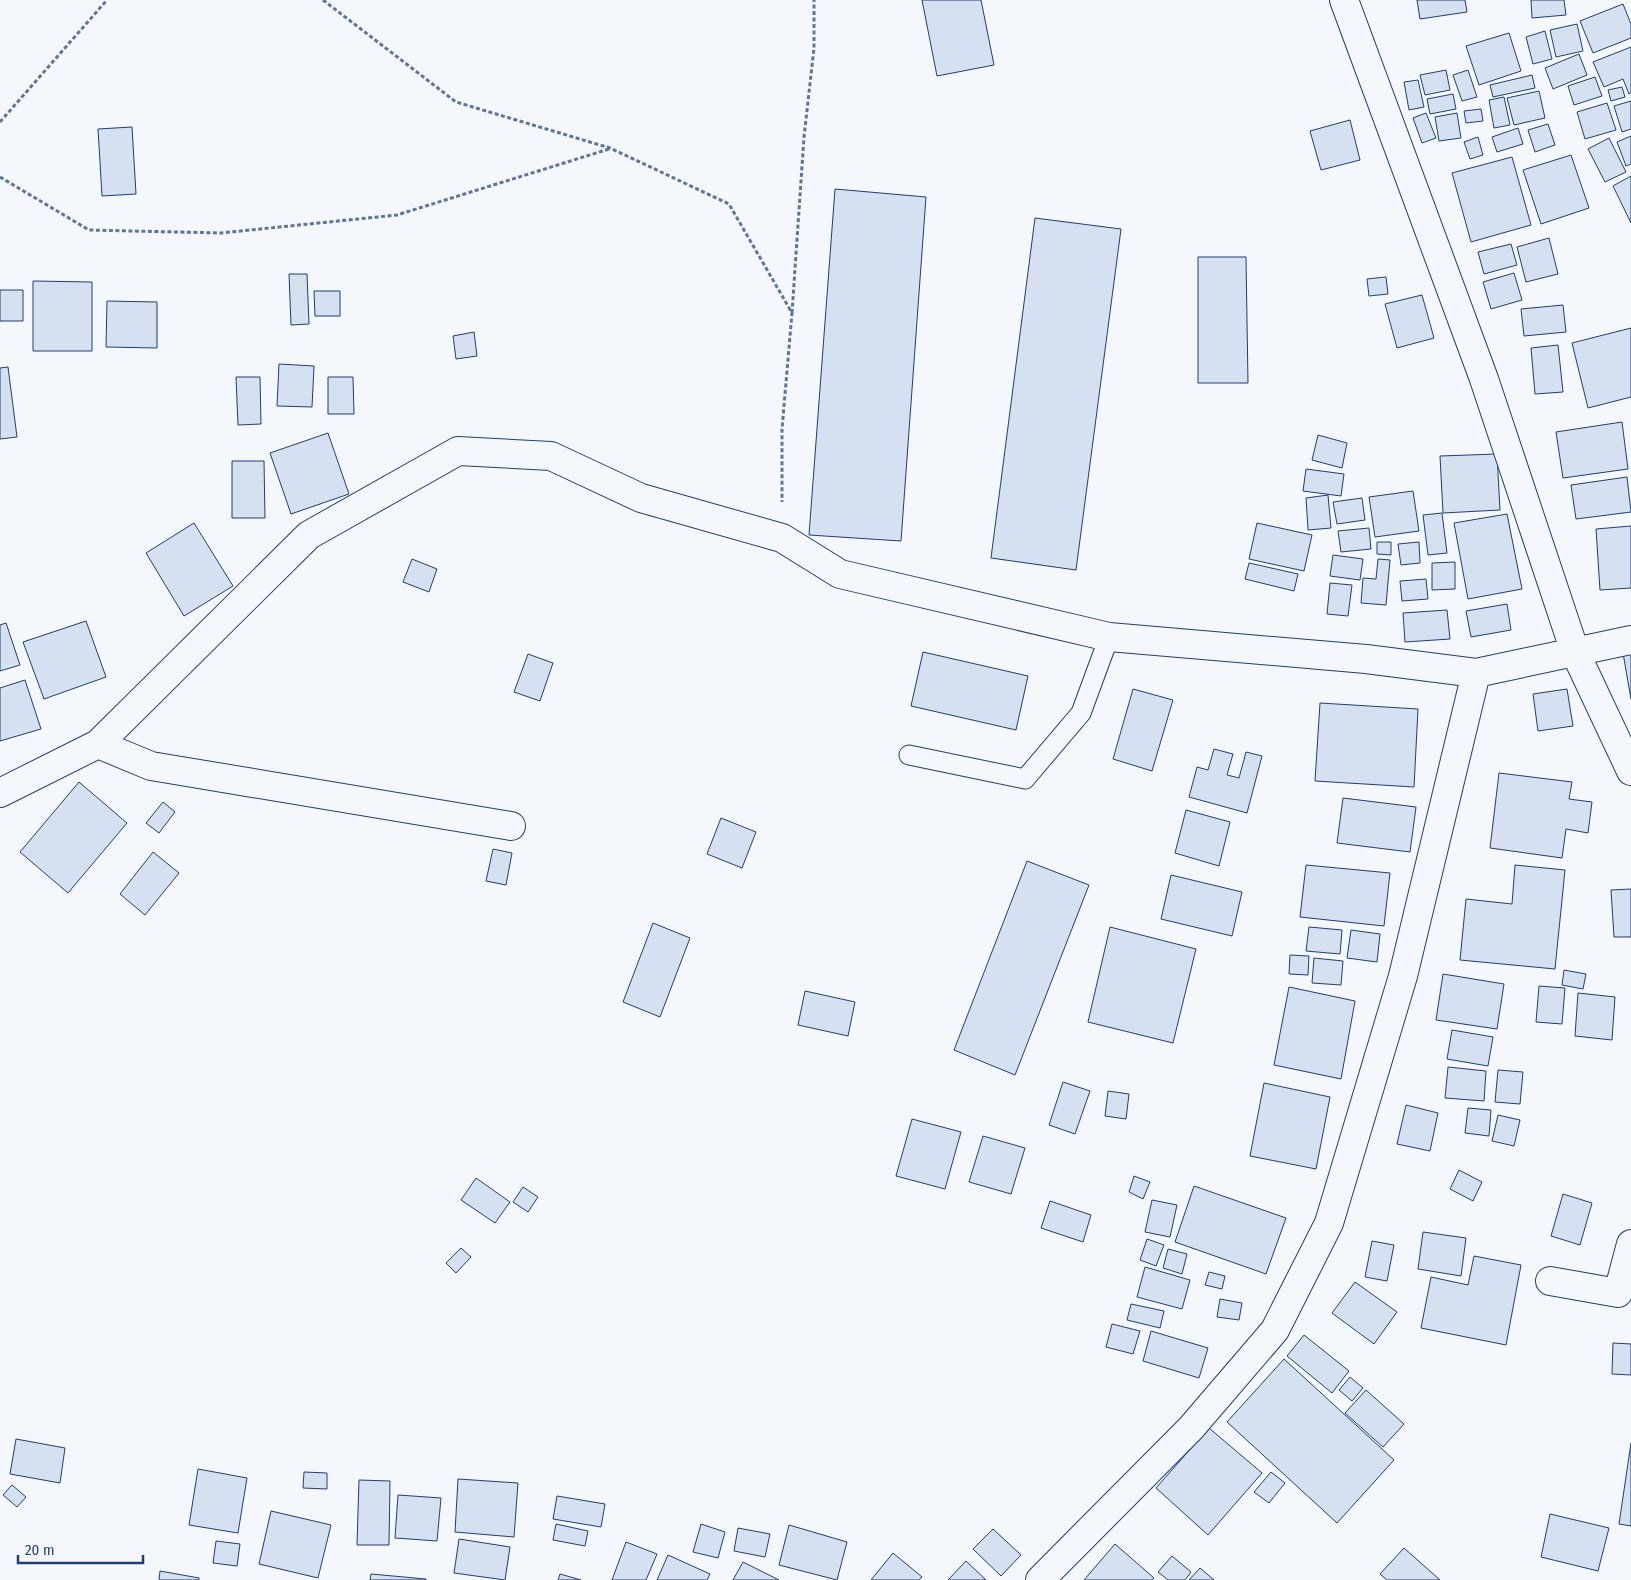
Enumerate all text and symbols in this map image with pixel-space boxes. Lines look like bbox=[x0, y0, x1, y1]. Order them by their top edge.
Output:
scale bar bbox=[18, 1532, 142, 1564]
text: 20 m bbox=[25, 1541, 55, 1559]

